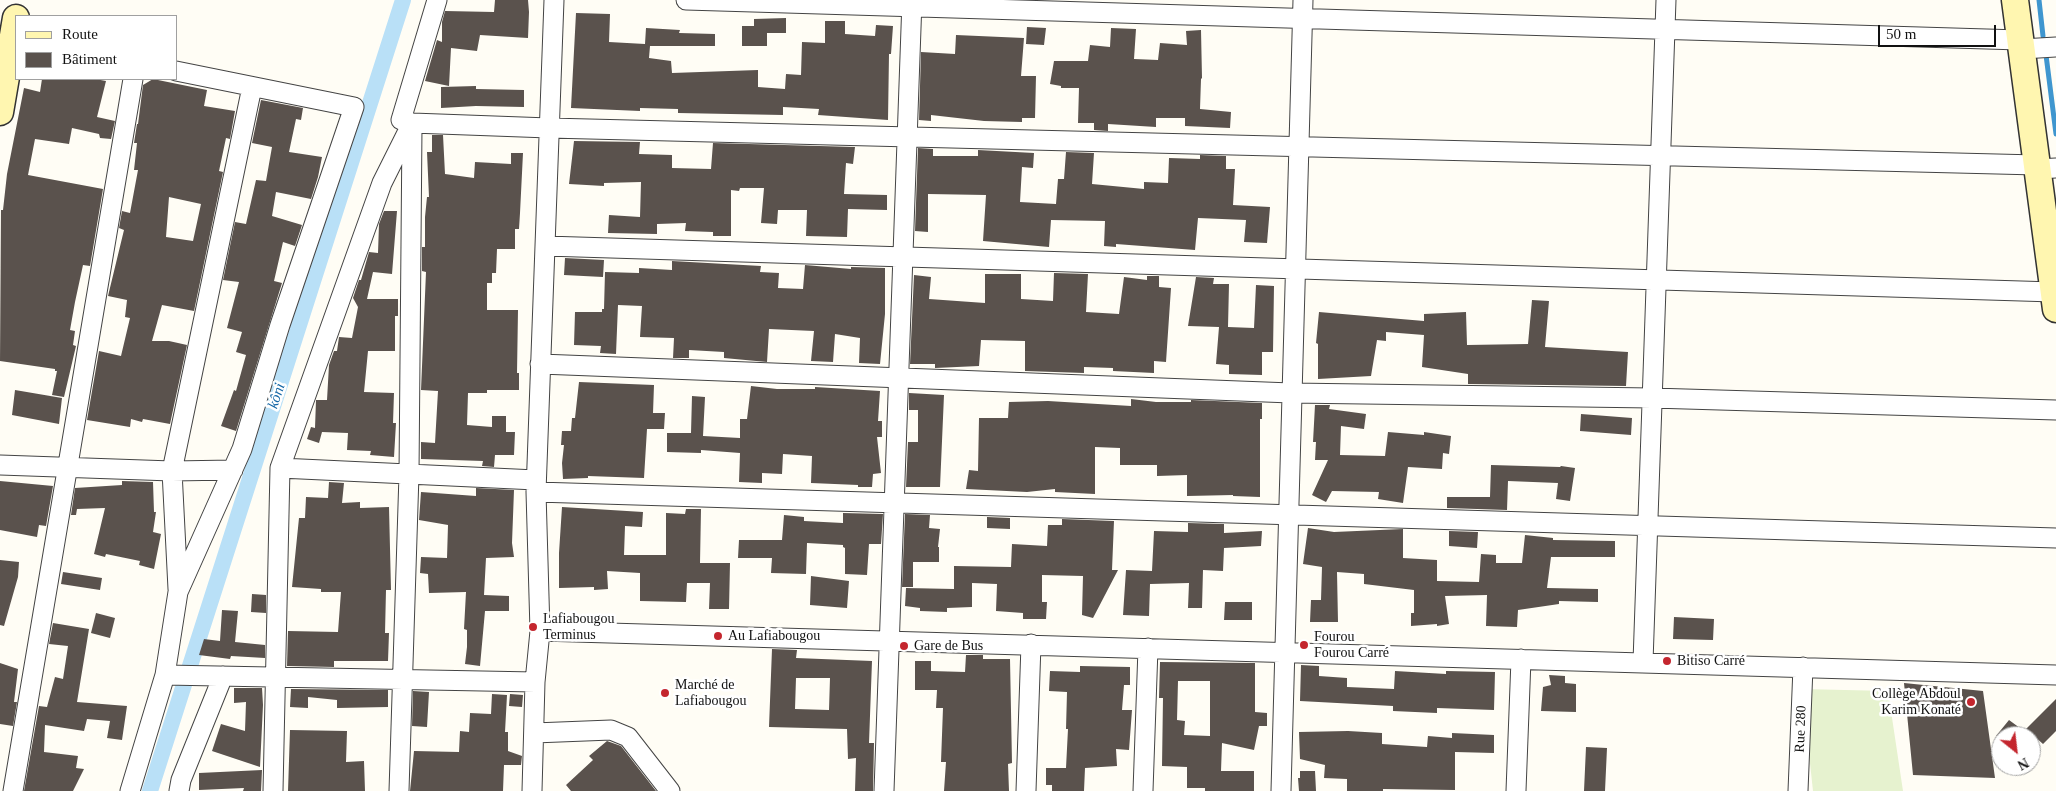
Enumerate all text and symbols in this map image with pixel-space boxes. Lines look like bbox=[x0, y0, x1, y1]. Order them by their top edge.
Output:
legend bbox=[15, 15, 178, 80]
scale bar bbox=[1881, 15, 1998, 47]
text: Route bbox=[62, 26, 98, 42]
text: 50 m bbox=[1886, 26, 1916, 42]
text: Bâtiment bbox=[62, 51, 117, 67]
water label: kôni bbox=[264, 381, 290, 411]
place label: Lafiabougou Terminus bbox=[543, 611, 615, 644]
marker: Lafiabougou Terminus bbox=[527, 621, 539, 633]
place label: Au Lafiabougou bbox=[728, 628, 820, 644]
place label: Fourou Fourou Carré bbox=[1314, 629, 1389, 662]
marker: Au Lafiabougou bbox=[712, 630, 724, 642]
place label: Gare de Bus bbox=[914, 638, 983, 654]
marker: Fourou Fourou Carré bbox=[1298, 639, 1310, 651]
marker: Gare de Bus bbox=[898, 640, 910, 652]
place label: Bitiso Carré bbox=[1677, 653, 1745, 669]
marker: Bitiso Carré bbox=[1661, 655, 1673, 667]
place label: Marché de Lafiabougou bbox=[675, 677, 747, 710]
place label: Collège Abdoul Karim Konaté bbox=[1872, 686, 1961, 719]
marker: Marché de Lafiabougou bbox=[659, 687, 671, 699]
marker: Collège Abdoul Karim Konaté bbox=[1965, 696, 1977, 708]
street label: Rue 280 bbox=[1792, 705, 1810, 753]
north arrow bbox=[1991, 726, 2041, 776]
text: N bbox=[2015, 755, 2031, 773]

